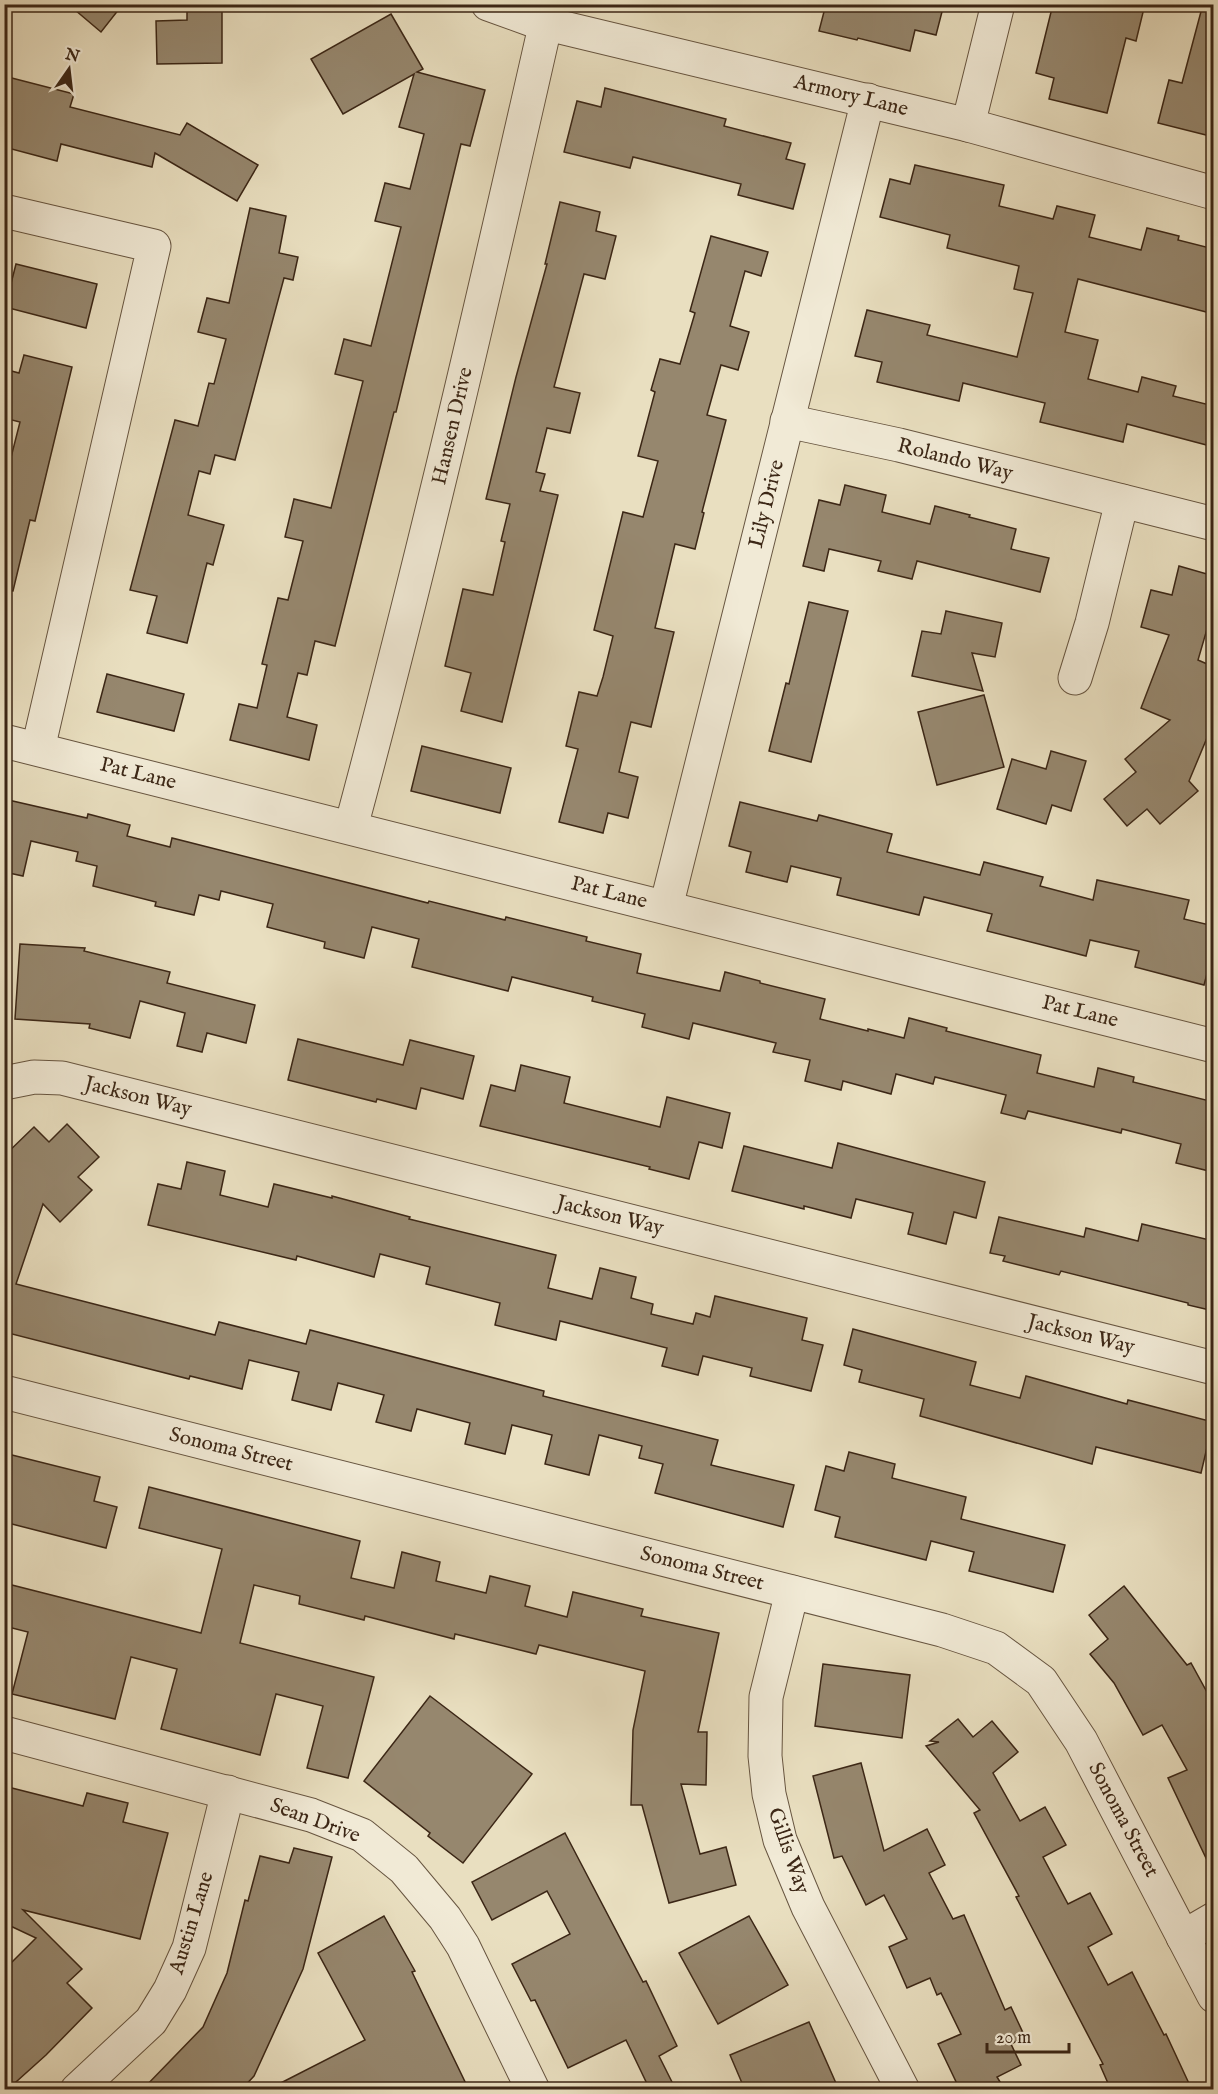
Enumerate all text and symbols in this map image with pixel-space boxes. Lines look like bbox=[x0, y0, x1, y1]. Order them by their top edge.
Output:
north arrow bbox=[39, 39, 99, 99]
text: N bbox=[62, 45, 81, 68]
street label: Armory Lane bbox=[790, 69, 911, 123]
street label: Hansen Drive bbox=[426, 364, 480, 488]
street label: Rolando Way bbox=[894, 433, 1016, 488]
street label: Lily Drive bbox=[743, 457, 791, 551]
street label: Pat Lane bbox=[97, 752, 179, 797]
street label: Pat Lane bbox=[568, 871, 650, 916]
street label: Pat Lane bbox=[1039, 990, 1121, 1035]
street label: Jackson Way bbox=[80, 1070, 195, 1124]
street label: Jackson Way bbox=[552, 1189, 667, 1243]
street label: Jackson Way bbox=[1023, 1308, 1138, 1362]
street label: Sonoma Street bbox=[166, 1422, 296, 1478]
street label: Sonoma Street bbox=[637, 1541, 767, 1597]
street label: Sonoma Street bbox=[1081, 1758, 1165, 1882]
street label: Sean Drive bbox=[266, 1792, 364, 1850]
street label: Gillis Way bbox=[761, 1804, 816, 1898]
street label: Austin Lane bbox=[163, 1868, 220, 1979]
scale bar bbox=[987, 2016, 1070, 2054]
text: 20 m bbox=[996, 2027, 1031, 2050]

